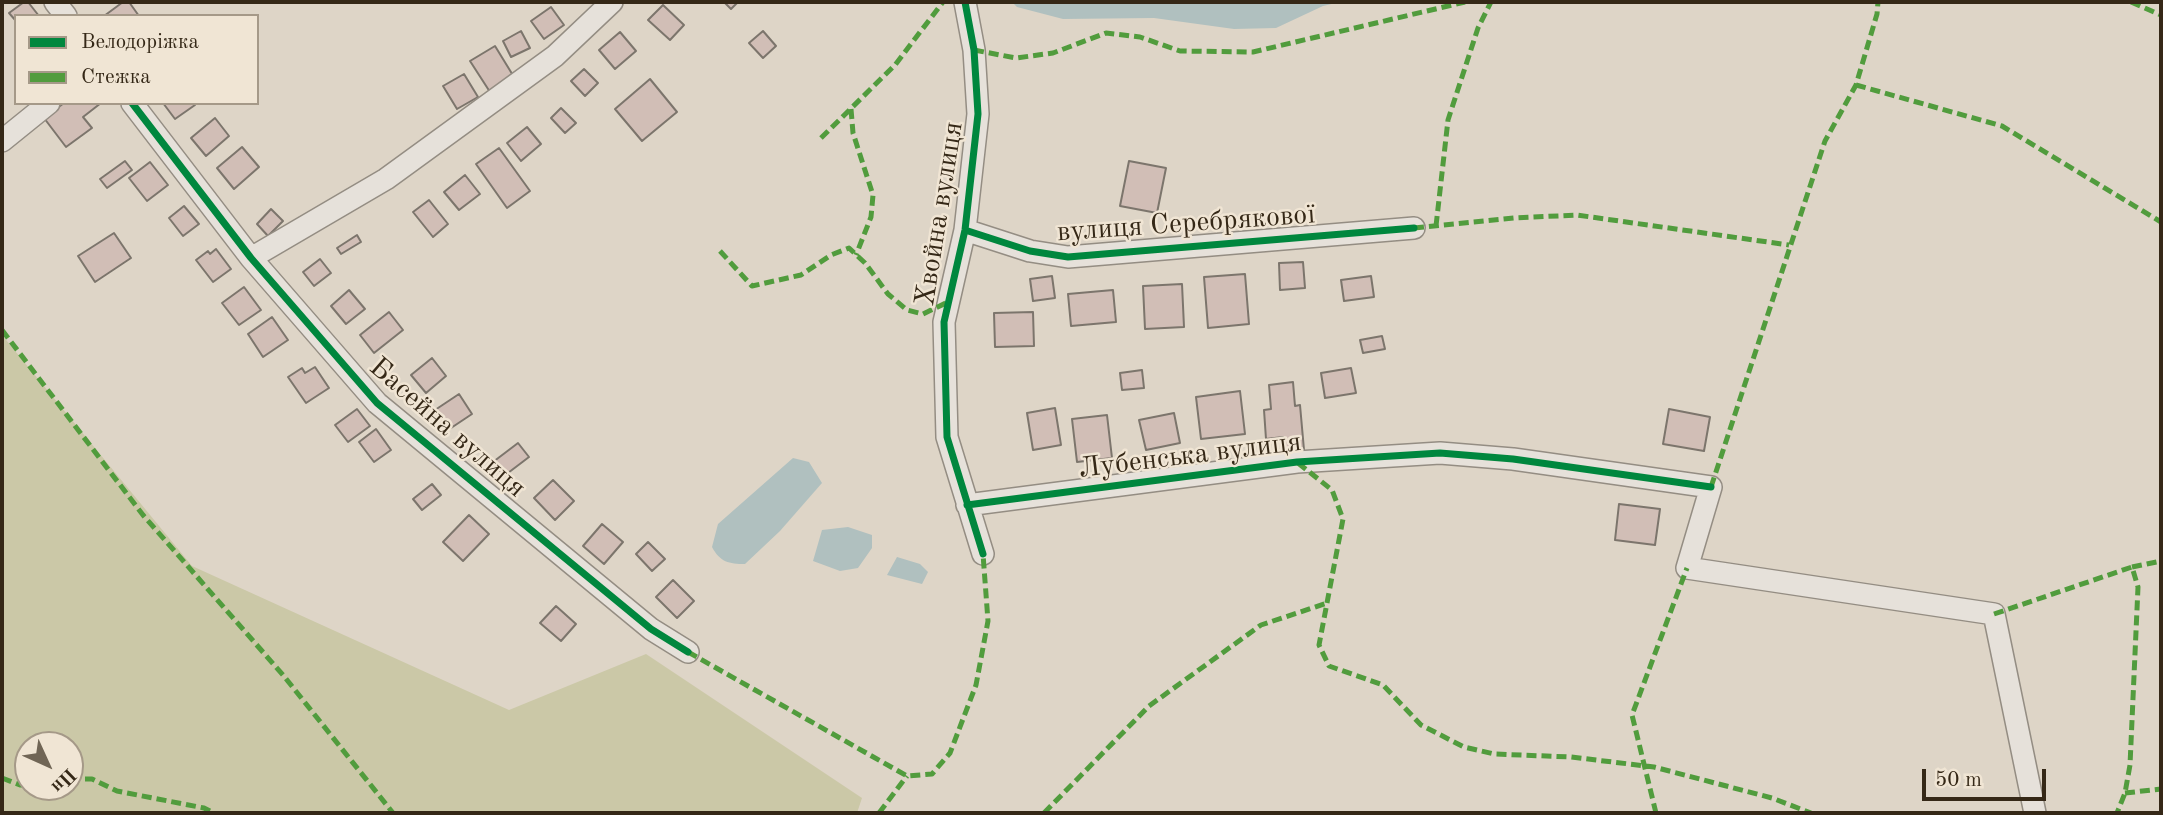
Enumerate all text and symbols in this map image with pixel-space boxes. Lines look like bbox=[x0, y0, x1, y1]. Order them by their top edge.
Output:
legend bbox=[14, 14, 259, 105]
text: Велодоріжка bbox=[81, 32, 199, 53]
text: Стежка bbox=[81, 67, 151, 88]
street label: Хвойна вулиця bbox=[909, 119, 971, 309]
street label: вулиця Серебрякової bbox=[1056, 198, 1316, 250]
street label: Басейна вулиця bbox=[362, 351, 532, 505]
street label: Лубeнська вулиця bbox=[1077, 426, 1303, 486]
north arrow bbox=[14, 731, 84, 801]
scale bar bbox=[1925, 756, 2049, 800]
text: Пн bbox=[47, 764, 79, 796]
text: 50 m bbox=[1935, 770, 1982, 791]

